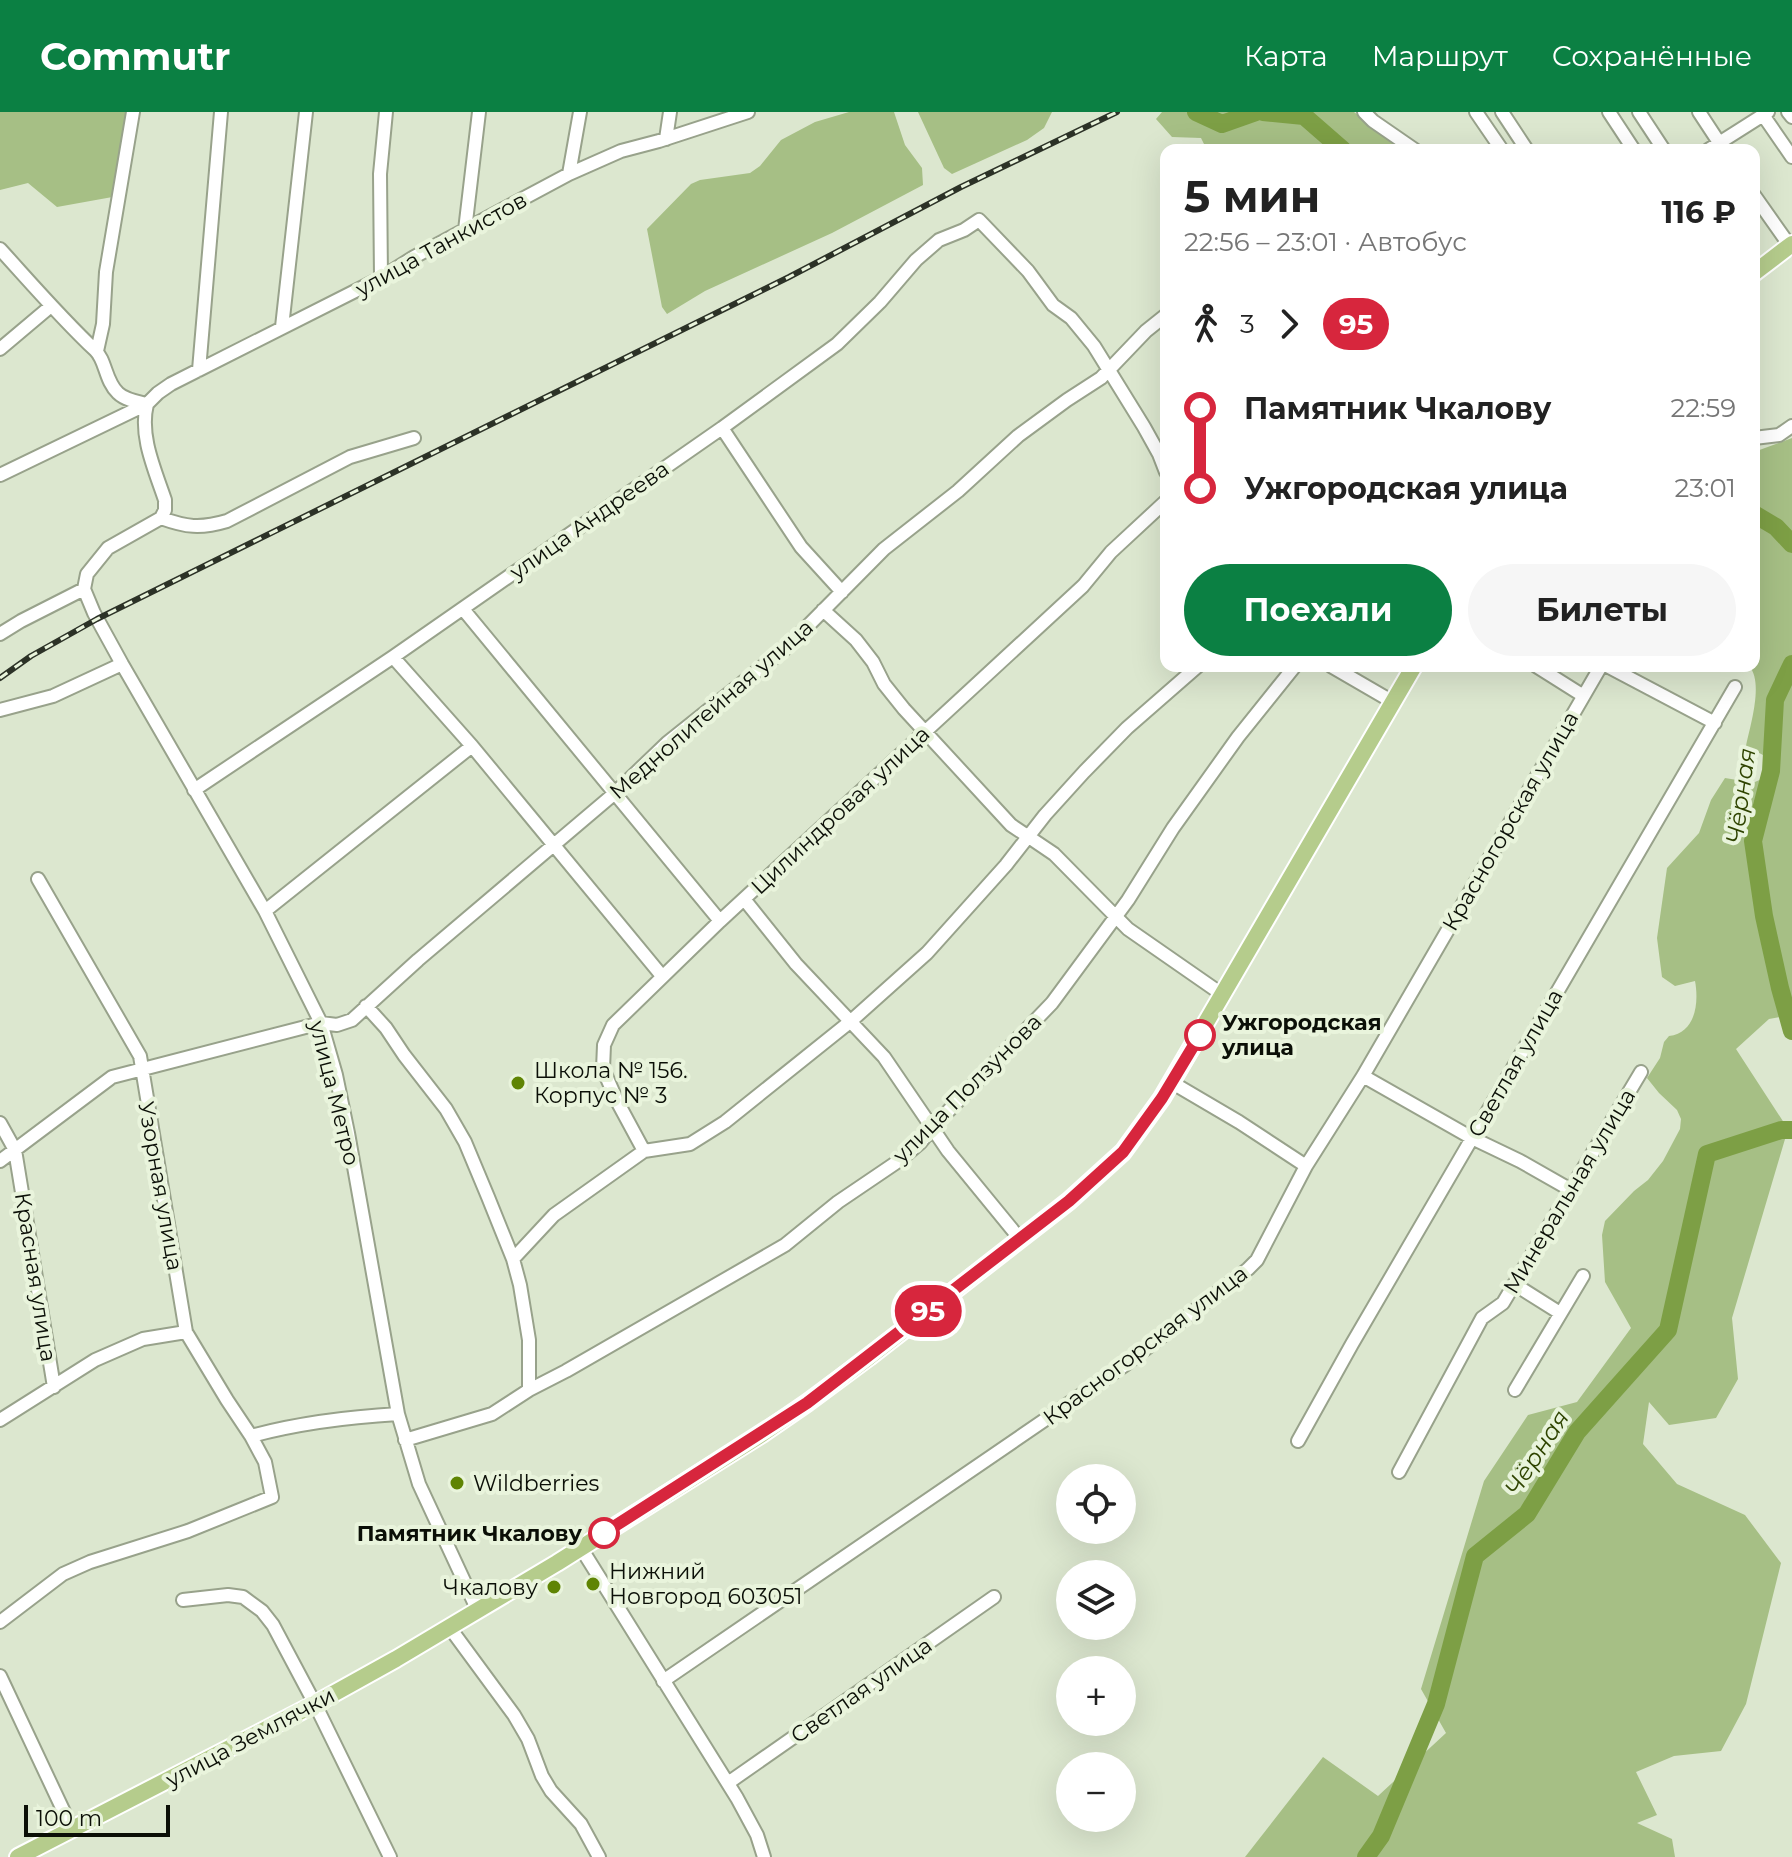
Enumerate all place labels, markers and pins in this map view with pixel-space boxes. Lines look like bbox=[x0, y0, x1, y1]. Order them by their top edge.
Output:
place label: Ужгородская улица bbox=[1221, 1009, 1381, 1061]
marker: Ужгородская улица bbox=[1185, 1020, 1215, 1050]
place label: Школа № 156. Корпус № 3 bbox=[534, 1057, 688, 1109]
marker: Школа № 156. Корпус № 3 bbox=[509, 1074, 527, 1092]
place label: Wildberries bbox=[473, 1470, 600, 1497]
marker: Wildberries bbox=[448, 1474, 466, 1492]
marker: Памятник Чкалову bbox=[589, 1518, 619, 1548]
place label: Памятник Чкалову bbox=[357, 1520, 582, 1547]
place label: Нижний Новгород 603051 bbox=[609, 1558, 803, 1610]
place label: Чкалову bbox=[443, 1574, 539, 1601]
marker: Нижний Новгород 603051 bbox=[584, 1575, 602, 1593]
marker: Чкалову bbox=[545, 1578, 563, 1596]

